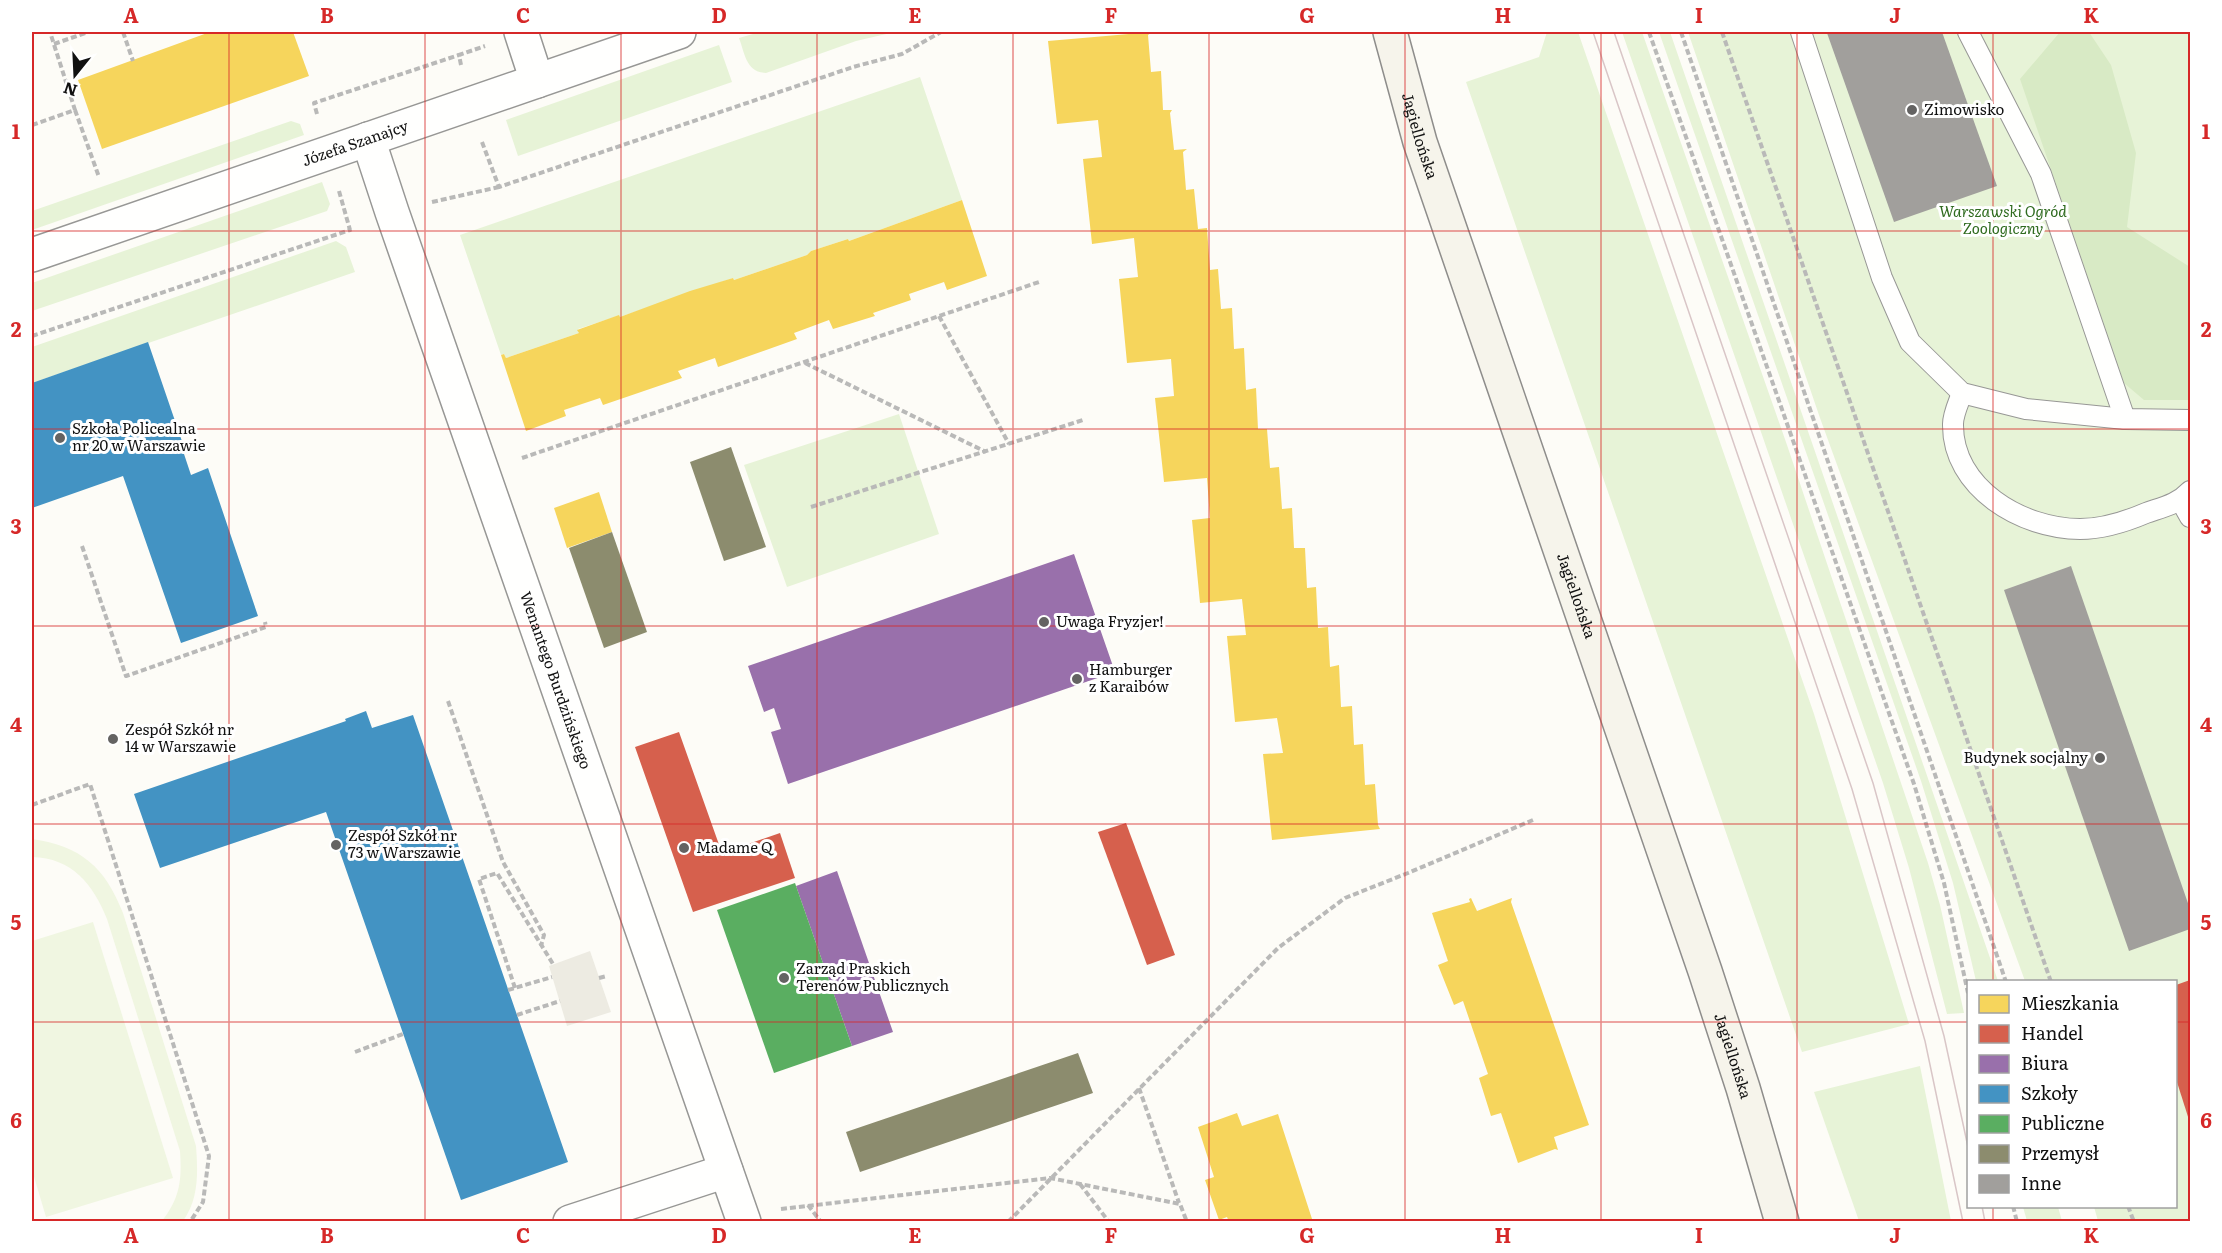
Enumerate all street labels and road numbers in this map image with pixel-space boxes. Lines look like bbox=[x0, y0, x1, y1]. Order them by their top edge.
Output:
street label: Jagiellońska bbox=[1397, 90, 1445, 183]
street label: Józefa Szanajcy bbox=[299, 113, 411, 171]
street label: Jagiellońska bbox=[1552, 550, 1603, 642]
street label: Wenantego Burdzińskiego bbox=[515, 588, 598, 772]
street label: Jagiellońska bbox=[1709, 1010, 1759, 1102]

